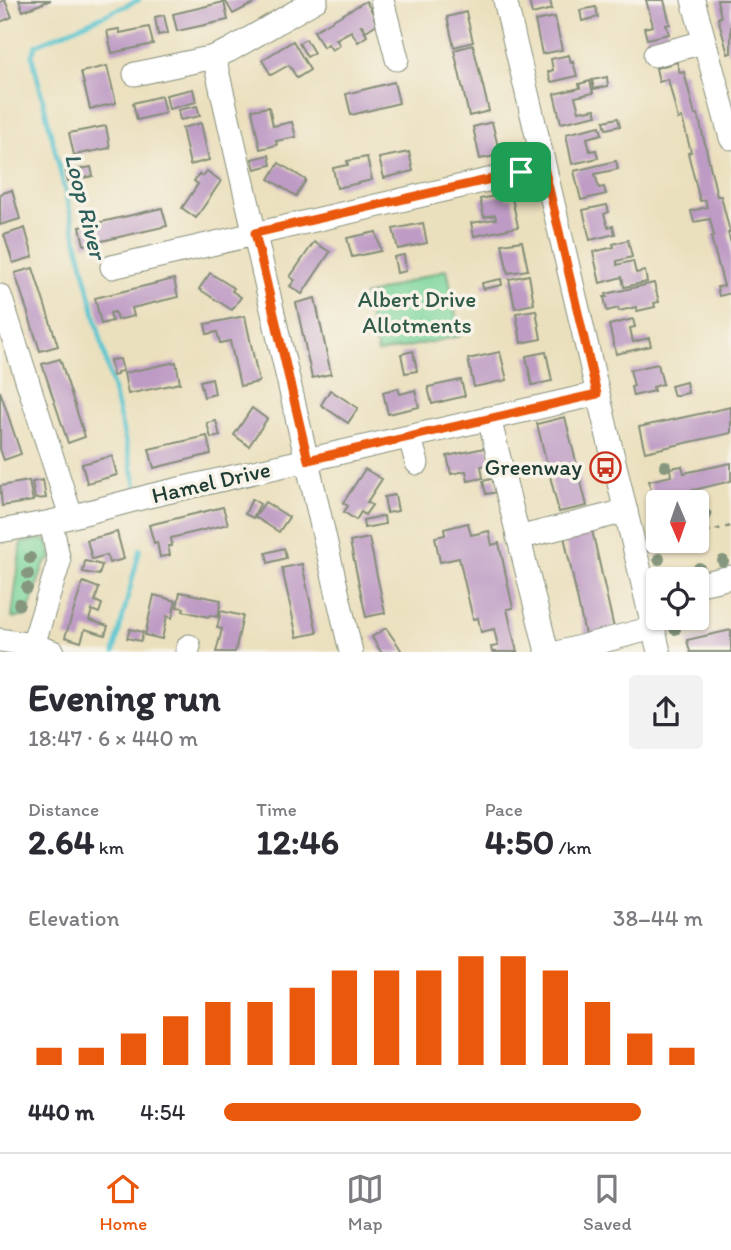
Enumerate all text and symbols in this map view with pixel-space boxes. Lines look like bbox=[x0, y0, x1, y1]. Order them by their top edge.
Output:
pin bbox=[491, 142, 551, 202]
water label: Loop River bbox=[59, 150, 114, 264]
icon: arrive bbox=[502, 153, 540, 191]
park label: Albert Drive Allotments bbox=[358, 285, 476, 339]
bus stop icon: Greenway bbox=[588, 450, 622, 484]
place label: Greenway bbox=[484, 453, 582, 481]
street label: Hamel Drive bbox=[149, 455, 273, 509]
north arrow bbox=[646, 490, 709, 553]
map controls bbox=[646, 490, 709, 630]
button: locate bbox=[646, 567, 709, 630]
text: Evening run bbox=[28, 675, 221, 721]
button: share bbox=[629, 675, 703, 749]
text: 18:47 · 6 × 440 m bbox=[28, 724, 198, 752]
text: Distance bbox=[28, 798, 99, 821]
text: Time bbox=[256, 798, 297, 821]
text: Pace bbox=[485, 798, 523, 821]
text: 2.64 bbox=[28, 821, 95, 863]
text: 12:46 bbox=[256, 821, 339, 863]
text: 4:50 bbox=[485, 821, 554, 863]
text: km bbox=[95, 836, 124, 859]
text: /km bbox=[554, 836, 592, 859]
text: Elevation bbox=[28, 904, 119, 932]
text: 38–44 m bbox=[613, 904, 703, 932]
text: 440 m bbox=[28, 1098, 94, 1126]
text: 4:54 bbox=[140, 1098, 185, 1126]
tab: Home bbox=[99, 1170, 147, 1235]
tab: Map bbox=[346, 1170, 384, 1235]
tab: Saved bbox=[583, 1170, 632, 1235]

